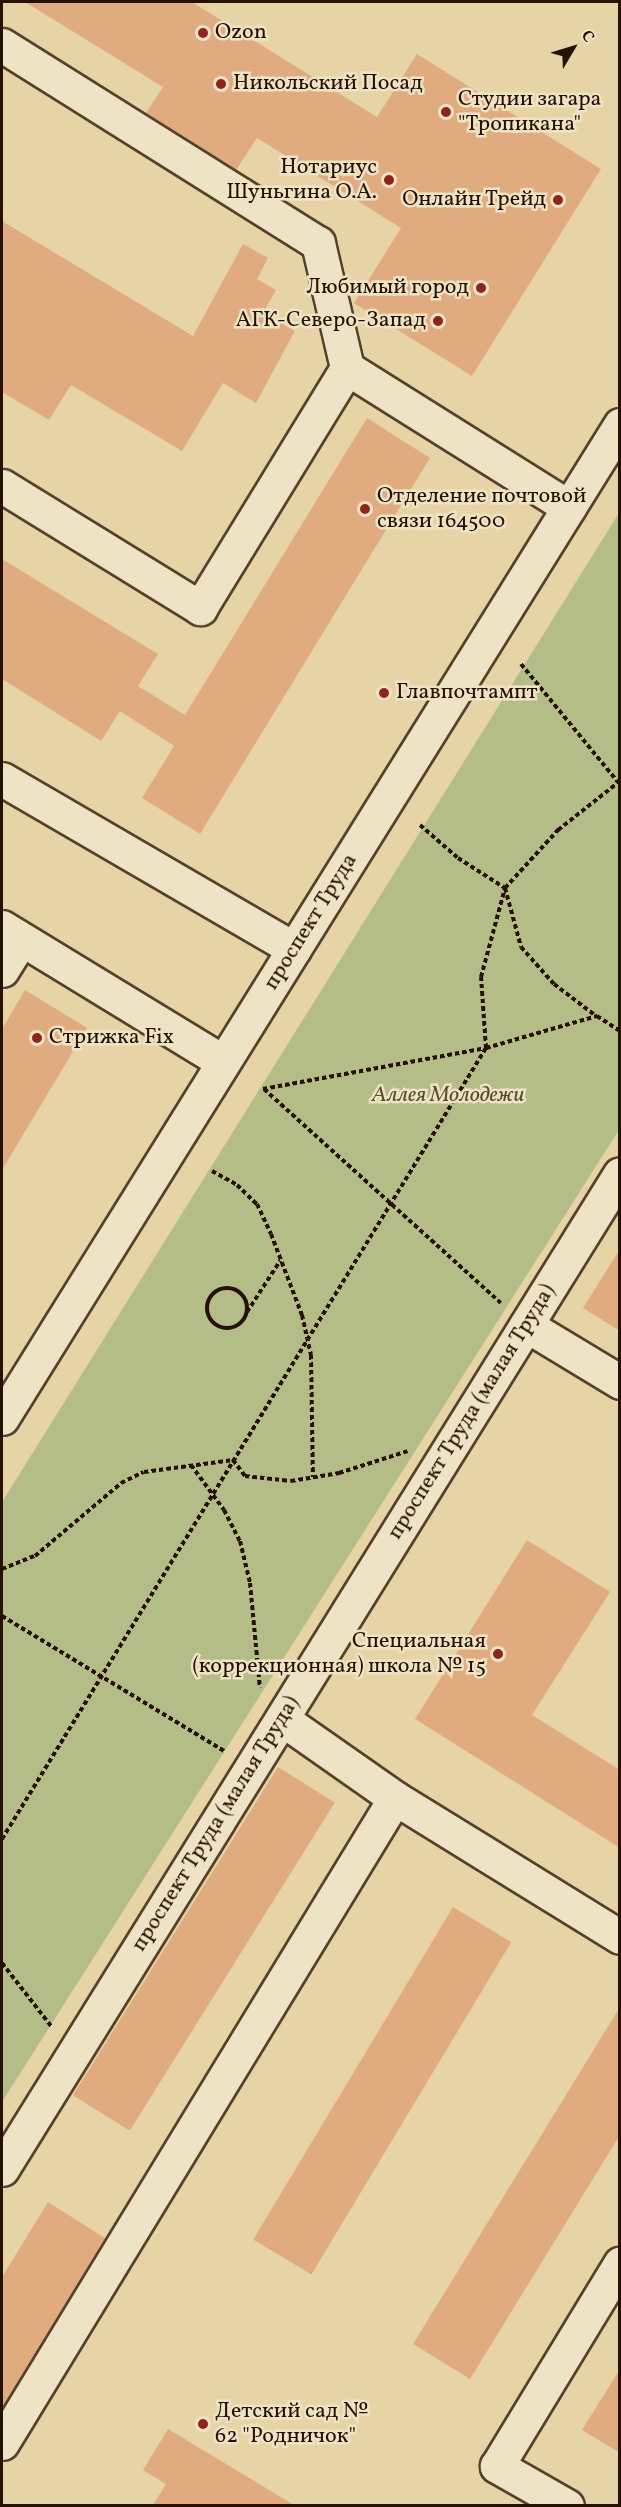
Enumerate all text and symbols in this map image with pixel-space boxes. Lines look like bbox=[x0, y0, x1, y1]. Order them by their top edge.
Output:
north arrow bbox=[543, 18, 603, 78]
place label: Ozon bbox=[215, 20, 267, 46]
marker: Ozon bbox=[196, 26, 210, 40]
text: С bbox=[575, 26, 599, 48]
place label: Никольский Посад bbox=[233, 71, 423, 97]
marker: Никольский Посад bbox=[214, 77, 228, 91]
place label: Студии загара "Тропикана" bbox=[458, 86, 601, 138]
marker: Студии загара "Тропикана" bbox=[439, 105, 453, 119]
place label: Нотариус Шуньгина О.А. bbox=[226, 154, 377, 206]
marker: Нотариус Шуньгина О.А. bbox=[382, 173, 396, 187]
place label: Онлайн Трейд bbox=[401, 187, 546, 213]
marker: Онлайн Трейд bbox=[551, 193, 565, 207]
place label: Любимый город bbox=[306, 275, 469, 301]
marker: Любимый город bbox=[474, 281, 488, 295]
place label: АГК-Северо-Запад bbox=[236, 308, 426, 334]
marker: АГК-Северо-Запад bbox=[431, 314, 445, 328]
place label: Отделение почтовой связи 164500 bbox=[377, 483, 586, 534]
marker: Отделение почтовой связи 164500 bbox=[358, 502, 372, 516]
place label: Главпочтампт bbox=[396, 680, 538, 706]
marker: Главпочтампт bbox=[377, 686, 391, 700]
street label: проспект Труда bbox=[258, 849, 364, 995]
place label: Стрижка Fix bbox=[49, 1025, 174, 1051]
marker: Стрижка Fix bbox=[30, 1031, 44, 1045]
park label: Аллея Молодежи bbox=[372, 1083, 524, 1109]
street label: проспект Труда (малая Труда) bbox=[382, 1279, 562, 1545]
place label: Специальная (коррекционная) школа № 15 bbox=[192, 1628, 486, 1680]
marker: Специальная (коррекционная) школа № 15 bbox=[491, 1647, 505, 1661]
street label: проспект Труда (малая Труда) bbox=[126, 1691, 306, 1957]
place label: Детский сад № 62 "Родничок" bbox=[215, 2398, 368, 2450]
marker: Детский сад № 62 "Родничок" bbox=[196, 2417, 210, 2431]

